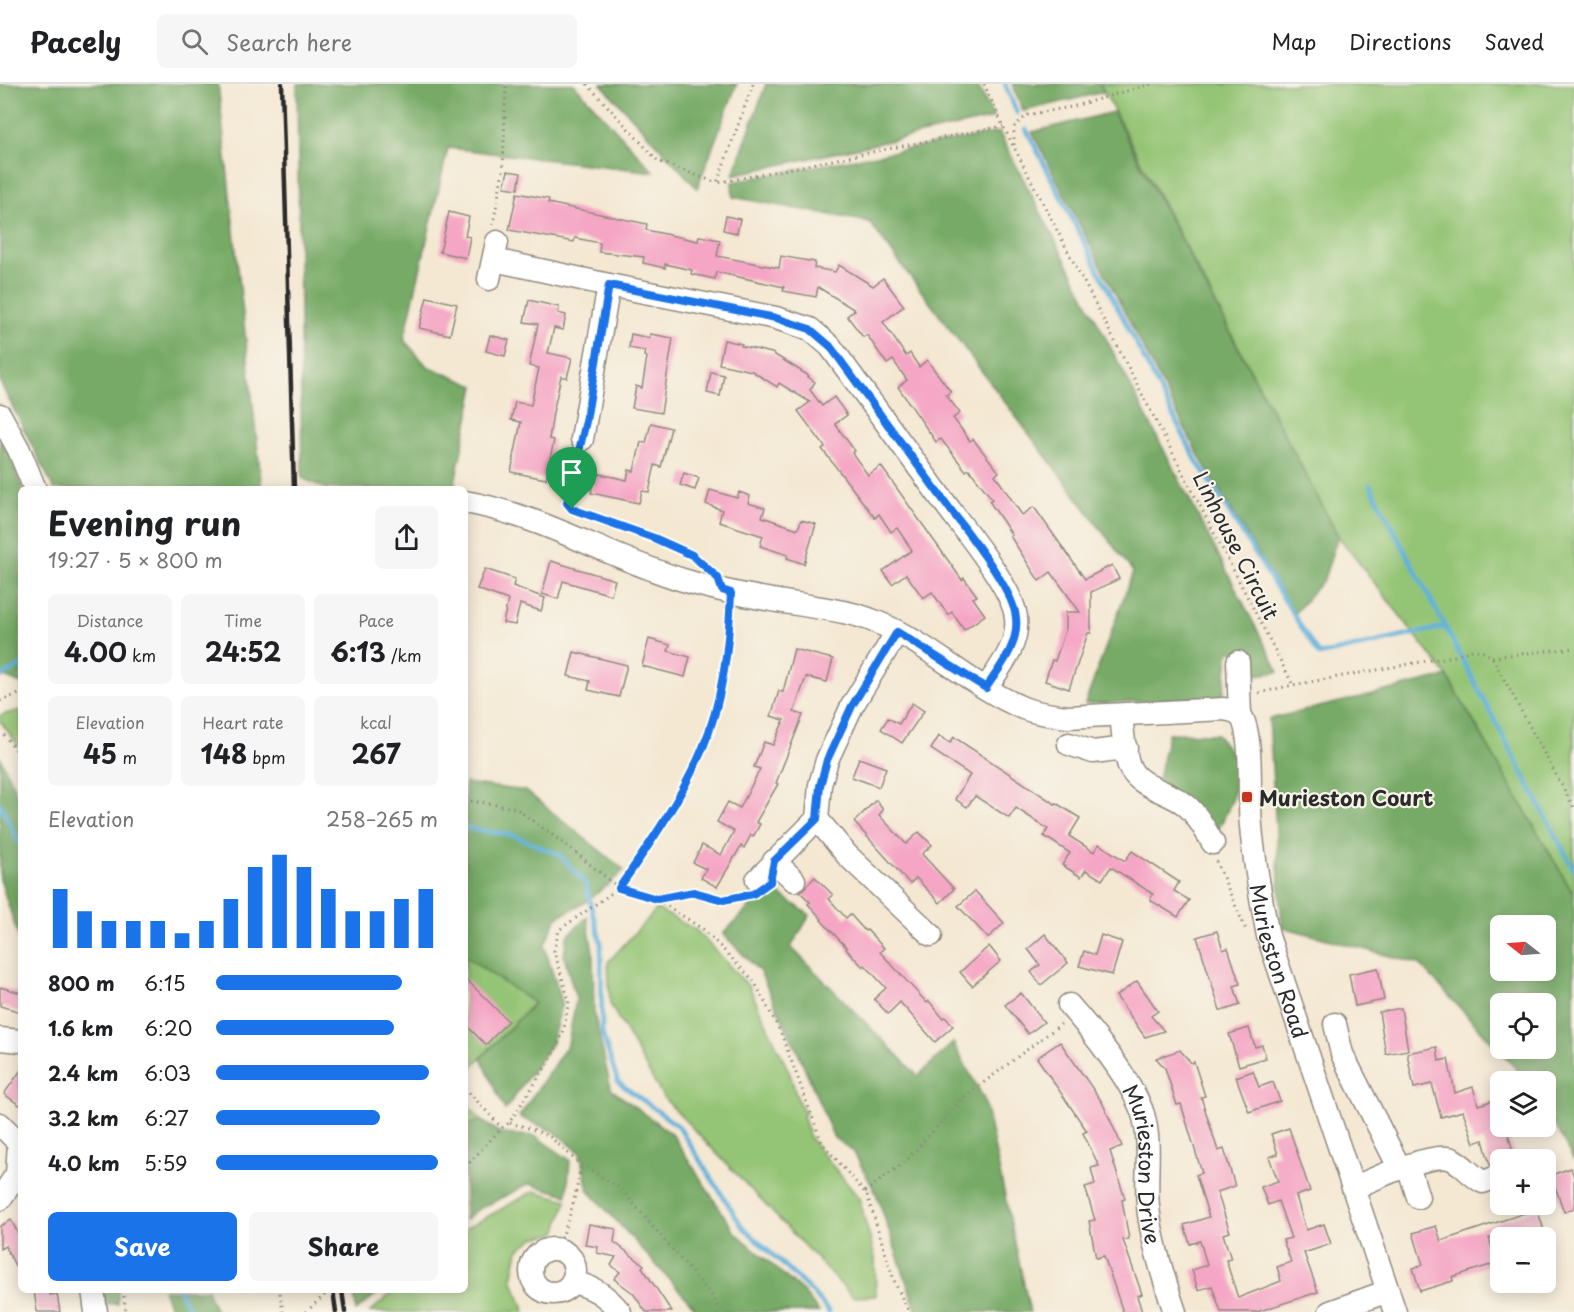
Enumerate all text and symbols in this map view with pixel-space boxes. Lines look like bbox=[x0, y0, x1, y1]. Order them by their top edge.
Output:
search box bbox=[157, 14, 577, 68]
text: Pacely bbox=[30, 20, 121, 63]
icon: search bbox=[178, 25, 211, 58]
text: Search here bbox=[226, 25, 352, 58]
text: Map bbox=[1271, 25, 1316, 57]
text: Directions bbox=[1349, 25, 1451, 57]
text: Saved bbox=[1484, 25, 1544, 57]
pin bbox=[546, 447, 597, 509]
icon: arrive bbox=[555, 456, 588, 489]
street label: Linhouse Circuit bbox=[1186, 465, 1288, 625]
text: Evening run bbox=[48, 497, 241, 547]
button: share bbox=[375, 506, 438, 569]
text: 19:27 · 5 × 800 m bbox=[48, 545, 223, 575]
text: Distance bbox=[76, 608, 144, 632]
text: Time bbox=[224, 608, 262, 632]
text: Pace bbox=[358, 608, 394, 632]
text: 4.00 bbox=[64, 632, 127, 671]
text: 24:52 bbox=[205, 632, 281, 671]
text: 6:13 bbox=[330, 632, 386, 671]
text: km bbox=[127, 643, 156, 667]
text: /km bbox=[386, 643, 422, 667]
text: Elevation bbox=[75, 710, 145, 734]
text: Heart rate bbox=[203, 710, 283, 734]
text: kcal bbox=[360, 710, 392, 734]
text: 45 bbox=[83, 734, 117, 773]
text: 148 bbox=[200, 734, 247, 773]
text: 267 bbox=[351, 734, 401, 773]
text: m bbox=[117, 745, 137, 769]
text: bpm bbox=[247, 745, 286, 769]
place label: Murieston Court bbox=[1259, 781, 1433, 813]
marker: Murieston Court bbox=[1240, 790, 1254, 804]
text: Elevation bbox=[48, 804, 134, 834]
text: 258–265 m bbox=[326, 804, 438, 834]
street label: Murieston Road bbox=[1243, 881, 1317, 1042]
north arrow bbox=[1490, 915, 1556, 981]
map controls bbox=[1490, 915, 1556, 1293]
text: 800 m bbox=[48, 968, 115, 998]
text: 6:15 bbox=[144, 968, 186, 998]
button: locate bbox=[1490, 993, 1556, 1059]
text: 1.6 km bbox=[48, 1013, 113, 1043]
text: 6:20 bbox=[144, 1013, 192, 1043]
text: 2.4 km bbox=[48, 1058, 118, 1088]
text: 6:03 bbox=[144, 1058, 191, 1088]
button: layers bbox=[1490, 1071, 1556, 1137]
street label: Murieston Drive bbox=[1116, 1078, 1170, 1247]
text: 3.2 km bbox=[48, 1103, 119, 1133]
text: 6:27 bbox=[144, 1103, 189, 1133]
text: 4.0 km bbox=[48, 1148, 120, 1178]
text: 5:59 bbox=[144, 1148, 188, 1178]
button: + bbox=[1490, 1149, 1556, 1215]
button: Save bbox=[48, 1212, 237, 1281]
button: Share bbox=[249, 1212, 438, 1281]
button: − bbox=[1490, 1227, 1556, 1293]

